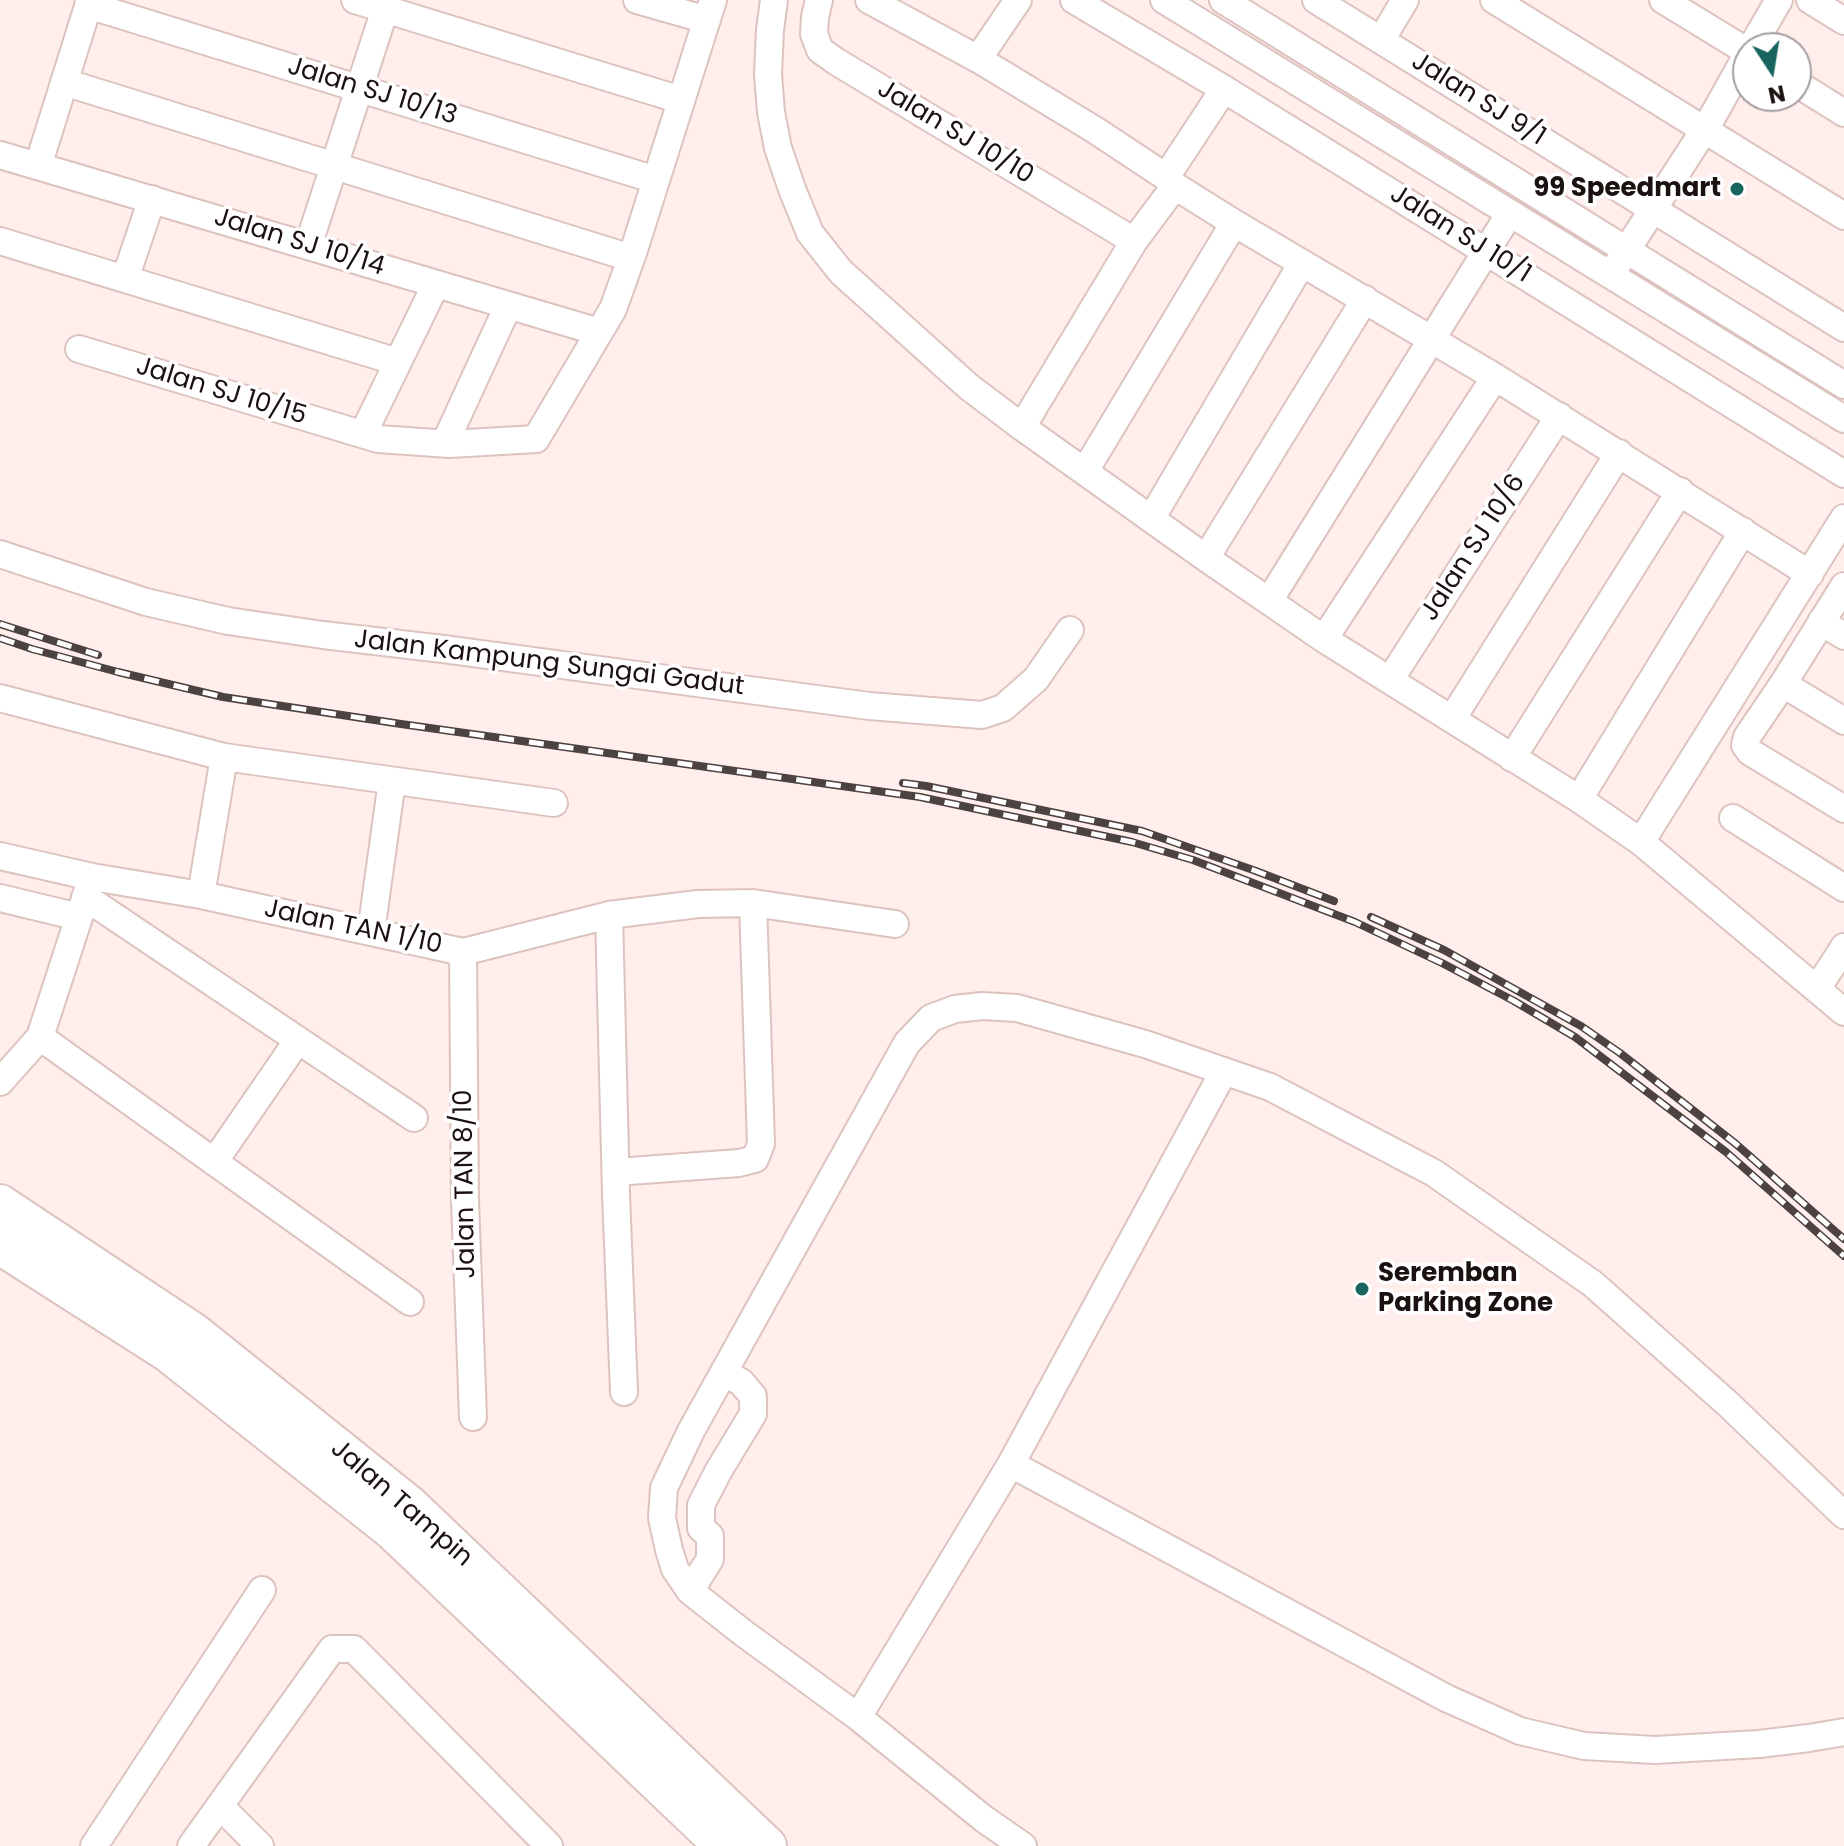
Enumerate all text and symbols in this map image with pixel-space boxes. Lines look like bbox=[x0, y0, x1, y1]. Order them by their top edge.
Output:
north arrow bbox=[1732, 32, 1812, 112]
street label: Jalan SJ 9/1 bbox=[1405, 47, 1551, 153]
street label: Jalan SJ 10/13 bbox=[283, 51, 461, 133]
street label: Jalan SJ 10/10 bbox=[871, 74, 1039, 192]
text: N bbox=[1765, 77, 1788, 111]
place label: 99 Speedmart bbox=[1533, 173, 1721, 205]
street label: Jalan SJ 10/1 bbox=[1384, 179, 1536, 291]
marker: 99 Speedmart bbox=[1728, 180, 1746, 198]
street label: Jalan SJ 10/14 bbox=[210, 202, 388, 284]
street label: Jalan SJ 10/15 bbox=[132, 351, 310, 433]
street label: Jalan SJ 10/6 bbox=[1415, 469, 1533, 627]
street label: Jalan Kampung Sungai Gadut bbox=[352, 625, 746, 703]
street label: Jalan TAN 1/10 bbox=[261, 894, 445, 962]
street label: Jalan TAN 8/10 bbox=[449, 1089, 483, 1279]
place label: Seremban Parking Zone bbox=[1378, 1258, 1553, 1320]
marker: Seremban Parking Zone bbox=[1353, 1280, 1371, 1298]
street label: Jalan Tampin bbox=[324, 1434, 478, 1574]

